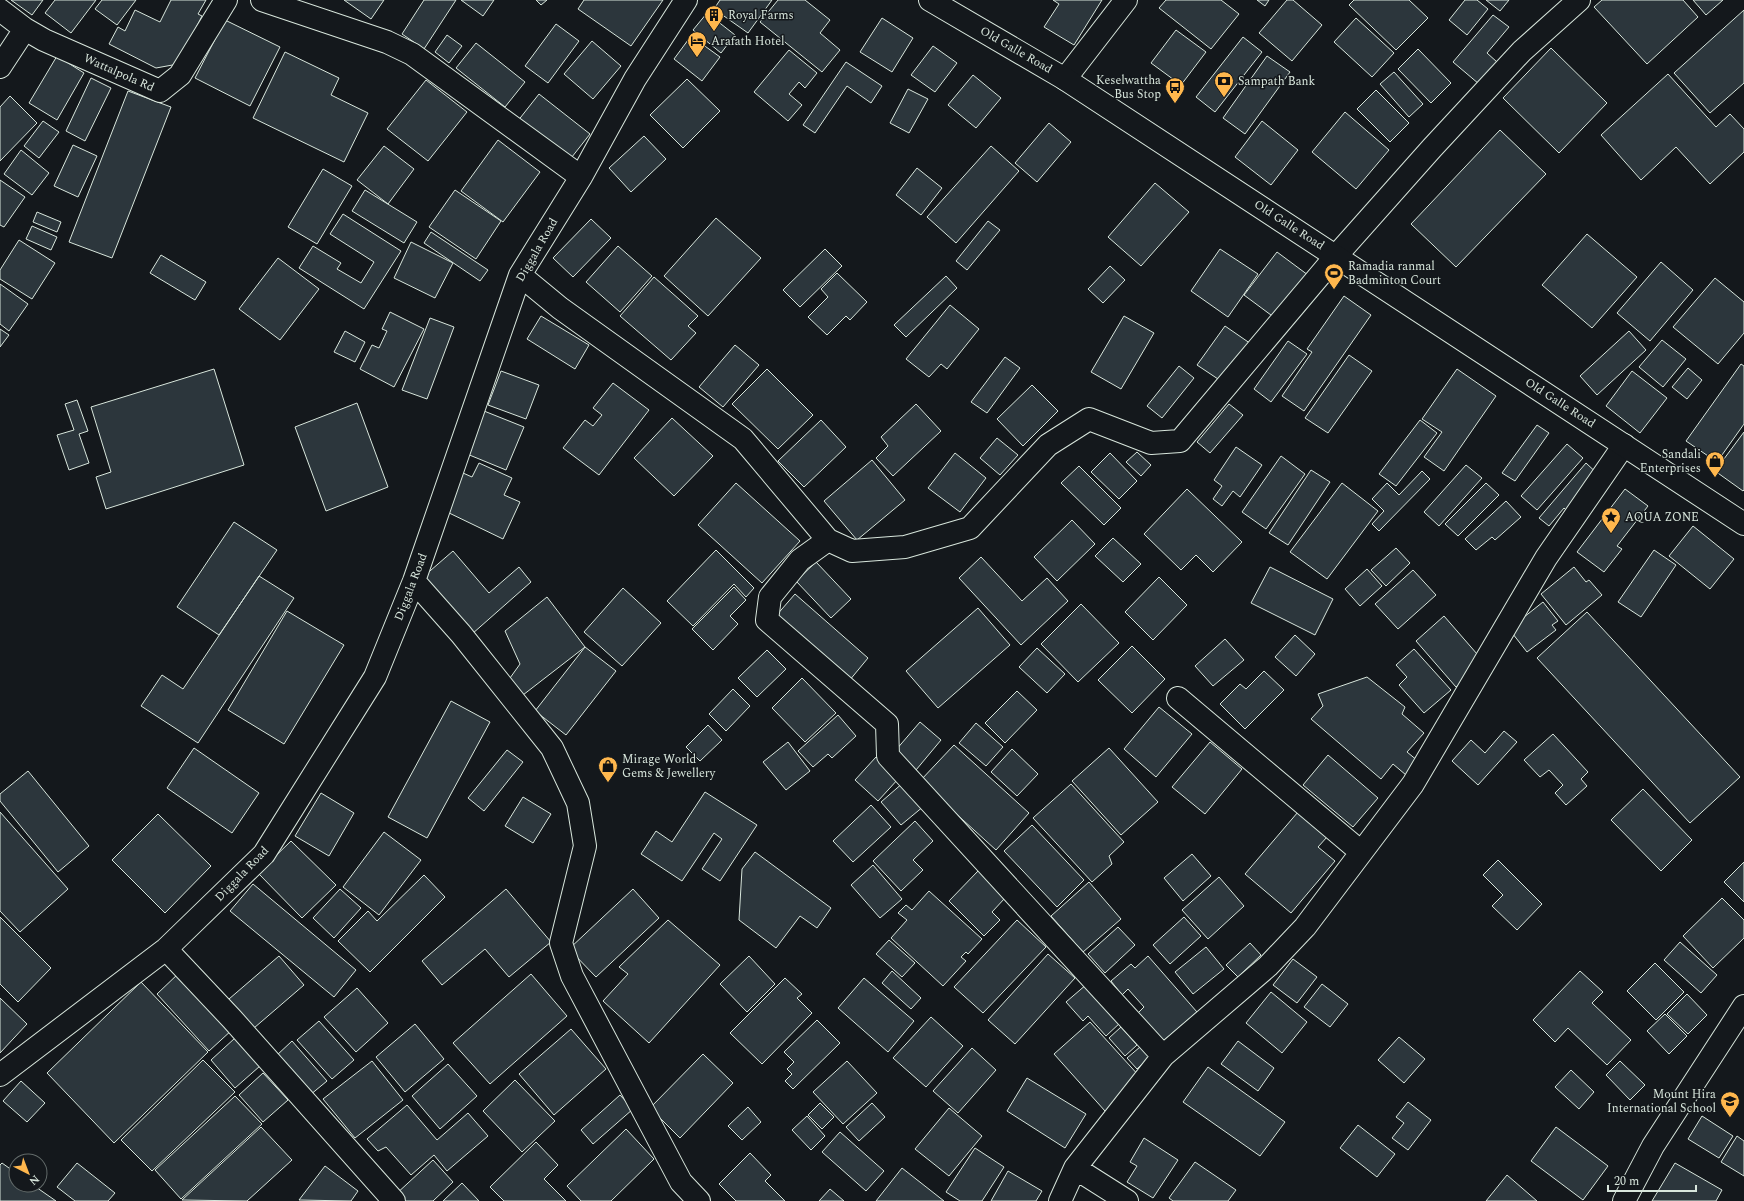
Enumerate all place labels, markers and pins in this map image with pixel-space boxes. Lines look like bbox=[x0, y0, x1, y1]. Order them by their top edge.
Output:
building icon: Royal Farms bbox=[703, 4, 725, 32]
place label: Royal Farms bbox=[728, 6, 794, 25]
hotel icon: Arafath Hotel bbox=[686, 30, 708, 58]
place label: Arafath Hotel bbox=[711, 32, 785, 51]
bank icon: Sampath Bank bbox=[1213, 70, 1235, 98]
place label: Keselwattha Bus Stop bbox=[1096, 71, 1161, 104]
place label: Sampath Bank bbox=[1238, 72, 1316, 91]
bus stop icon: Keselwattha Bus Stop bbox=[1164, 76, 1186, 104]
place label: Ramadia ranmal Badminton Court bbox=[1348, 257, 1441, 290]
sports icon: Ramadia ranmal Badminton Court bbox=[1323, 262, 1345, 290]
place label: Sandali Enterprises bbox=[1640, 445, 1701, 478]
shop icon: Sandali Enterprises bbox=[1704, 450, 1726, 478]
place icon: AQUA ZONE bbox=[1600, 506, 1622, 534]
place label: AQUA ZONE bbox=[1625, 508, 1699, 527]
place label: Mirage World Gems & Jewellery bbox=[622, 750, 717, 783]
shop icon: Mirage World Gems & Jewellery bbox=[597, 755, 619, 783]
place label: Mount Hira International School bbox=[1607, 1085, 1716, 1118]
school or university icon: Mount Hira International School bbox=[1719, 1090, 1741, 1118]

